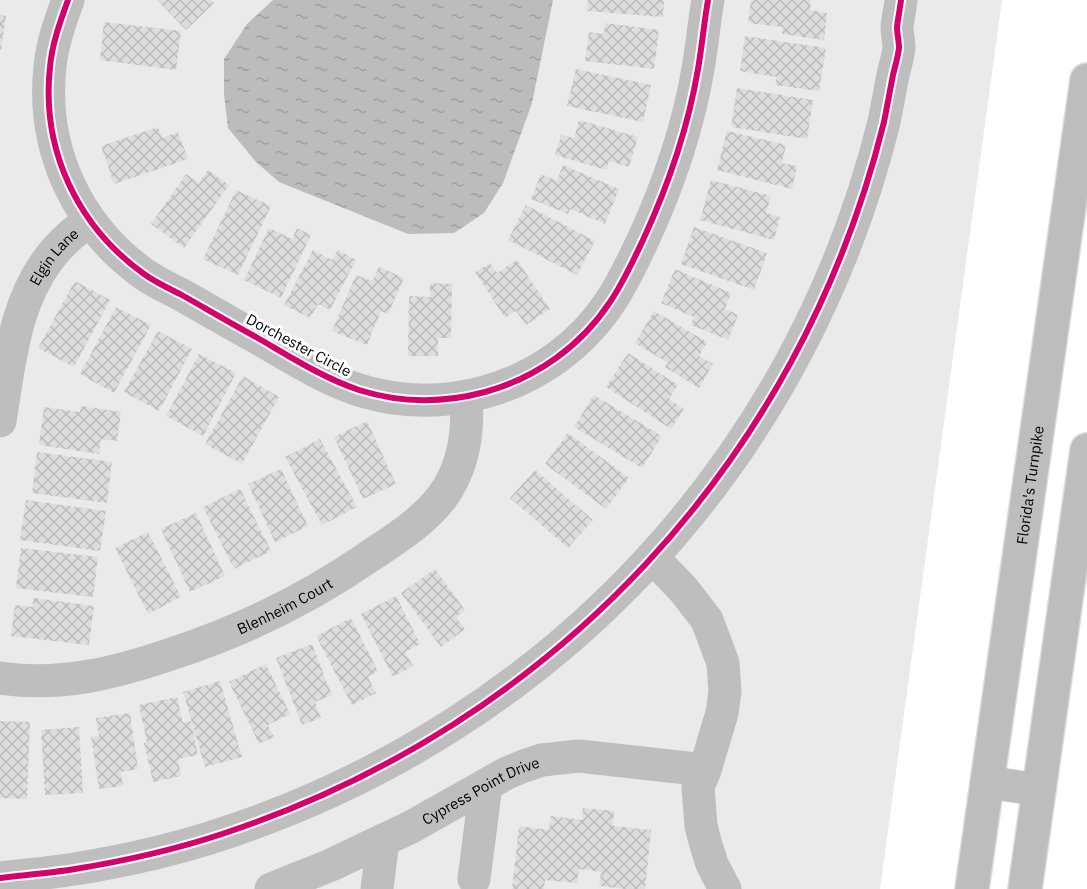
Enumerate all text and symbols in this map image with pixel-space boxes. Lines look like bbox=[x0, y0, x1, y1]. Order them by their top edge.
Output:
street label: Elgin Lane bbox=[25, 223, 82, 289]
street label: Dorchester Circle bbox=[243, 309, 355, 381]
street label: Florida's Turnpike bbox=[1012, 424, 1047, 546]
street label: Blenheim Court bbox=[234, 573, 336, 638]
street label: Cypress Point Drive bbox=[418, 752, 542, 829]

